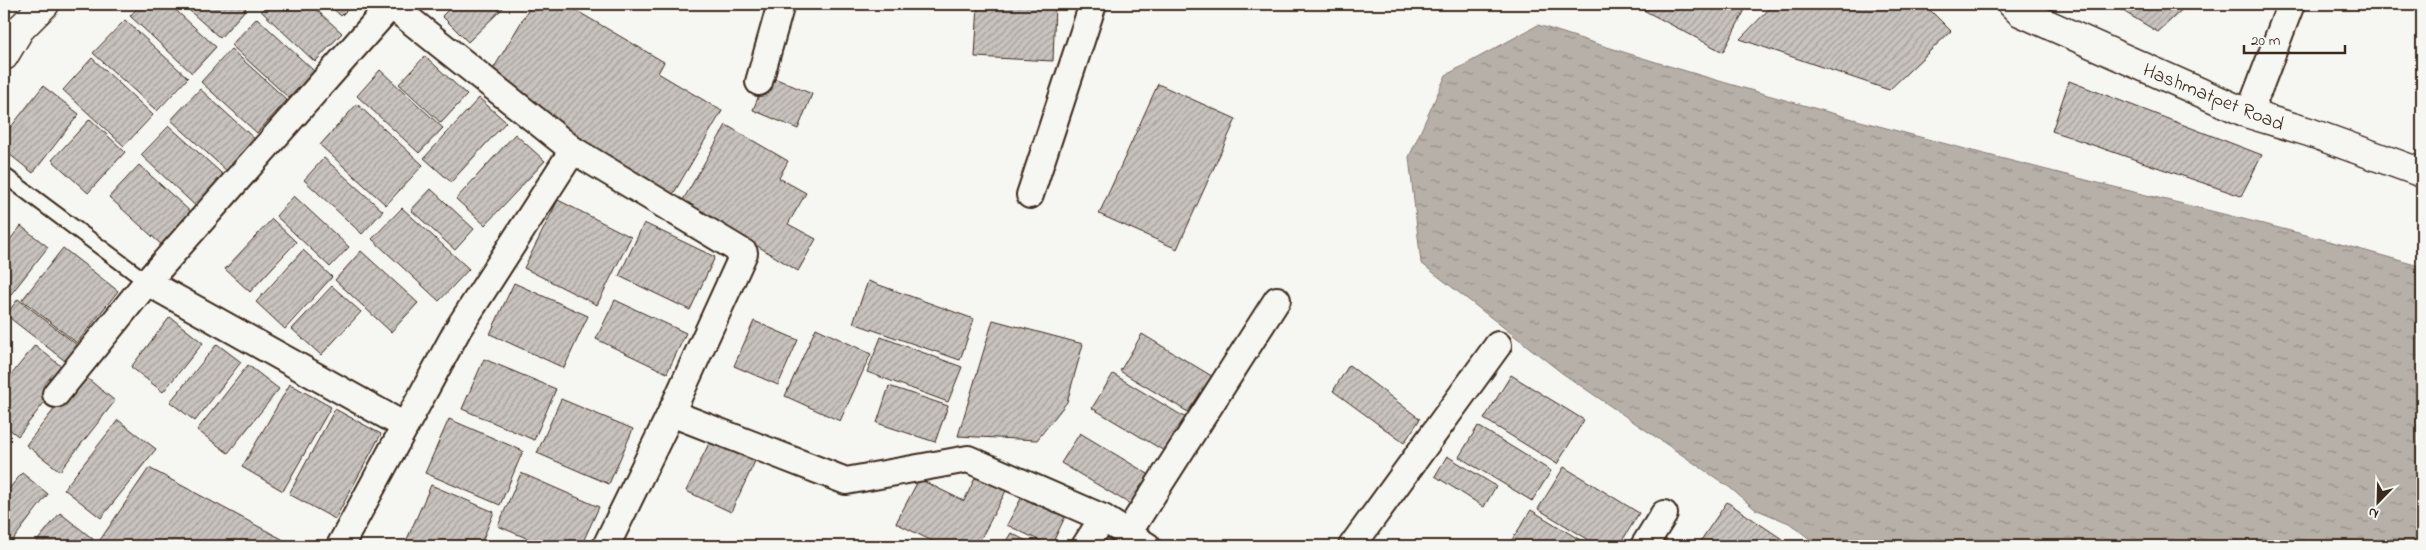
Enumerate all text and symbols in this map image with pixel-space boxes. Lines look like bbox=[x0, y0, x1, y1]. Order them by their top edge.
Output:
scale bar bbox=[2244, 22, 2345, 54]
text: 20 m bbox=[2251, 30, 2281, 52]
street label: Hashmatpet Road bbox=[2138, 57, 2288, 140]
north arrow bbox=[2354, 478, 2404, 528]
text: N bbox=[2365, 501, 2382, 524]

